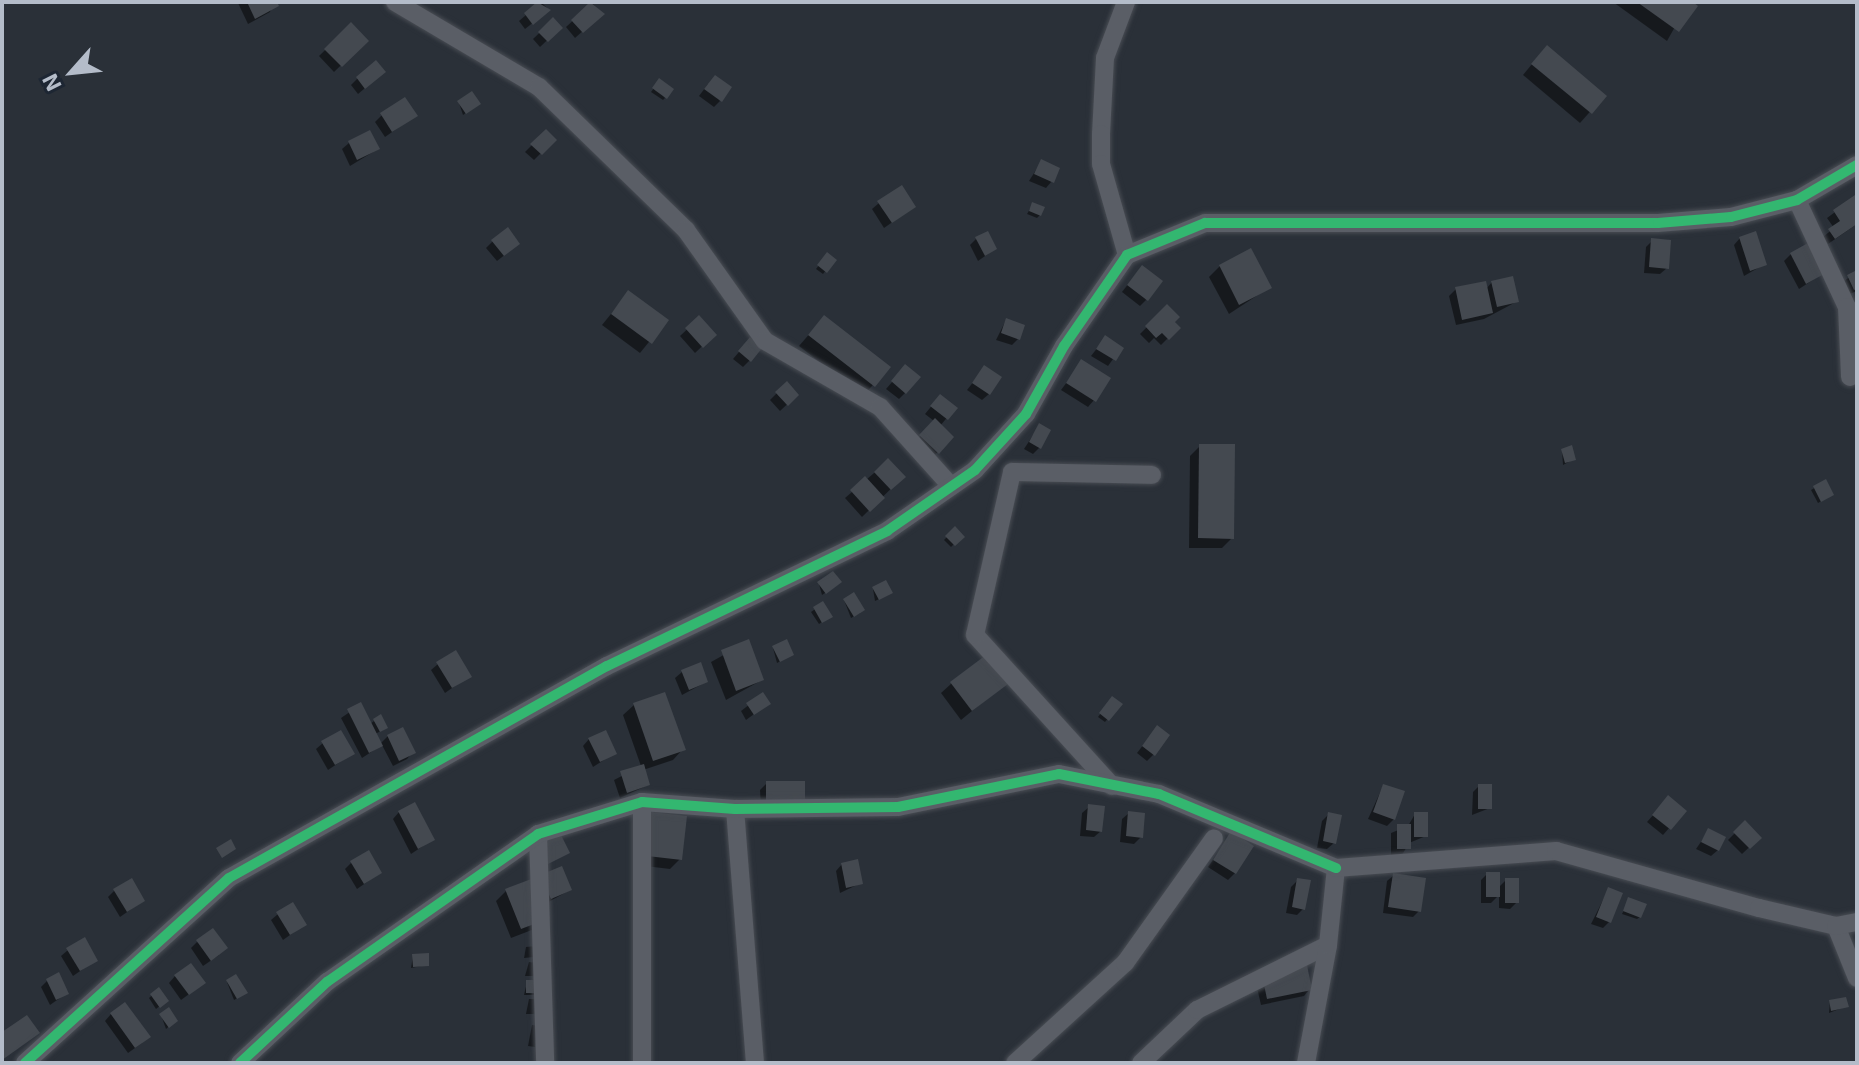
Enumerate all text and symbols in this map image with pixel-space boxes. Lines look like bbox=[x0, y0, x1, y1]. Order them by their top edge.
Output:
north arrow bbox=[32, 32, 112, 112]
text: N bbox=[35, 70, 66, 96]

